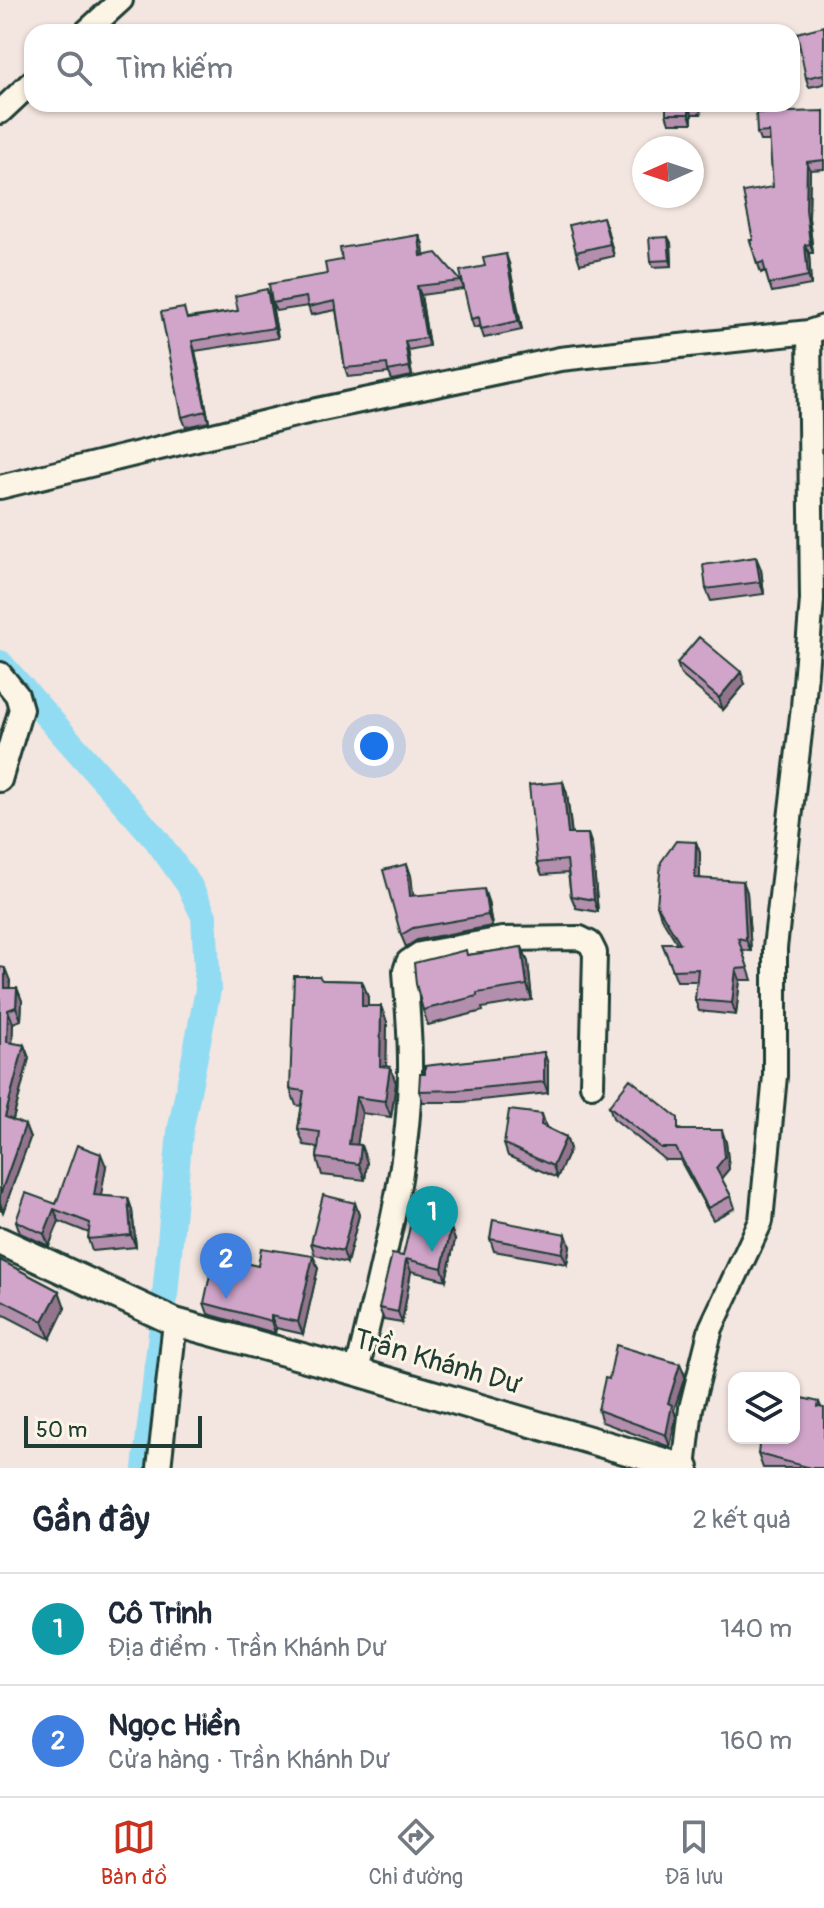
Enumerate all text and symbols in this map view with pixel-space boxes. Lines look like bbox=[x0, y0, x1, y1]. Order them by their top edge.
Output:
search box bbox=[24, 24, 800, 112]
icon: search bbox=[52, 46, 96, 90]
text: Tìm kiếm bbox=[116, 50, 233, 87]
north arrow bbox=[632, 136, 704, 208]
your location bbox=[354, 726, 394, 766]
pin: 1 bbox=[406, 1186, 458, 1252]
pin: 2 bbox=[200, 1233, 252, 1299]
street label: Trần Khánh Dư bbox=[350, 1321, 526, 1403]
map controls bbox=[728, 1372, 800, 1444]
button: layers bbox=[728, 1372, 800, 1444]
scale bar bbox=[24, 1412, 202, 1448]
text: 50 m bbox=[36, 1416, 87, 1444]
text: Gần đây bbox=[32, 1499, 150, 1542]
text: 2 kết quả bbox=[692, 1504, 792, 1536]
text: Cô Trinh bbox=[108, 1595, 212, 1632]
text: 1 bbox=[53, 1613, 63, 1645]
text: 140 m bbox=[720, 1613, 792, 1645]
text: Địa điểm · Trần Khánh Dư bbox=[108, 1632, 385, 1664]
text: Ngọc Hiền bbox=[108, 1707, 240, 1744]
text: 2 bbox=[51, 1725, 65, 1757]
text: 160 m bbox=[720, 1725, 792, 1757]
text: Cửa hàng · Trần Khánh Dư bbox=[108, 1744, 388, 1776]
tab: Bản đồ bbox=[101, 1815, 167, 1891]
tab: Chỉ đường bbox=[369, 1815, 463, 1891]
tab: Đã lưu bbox=[665, 1815, 723, 1891]

